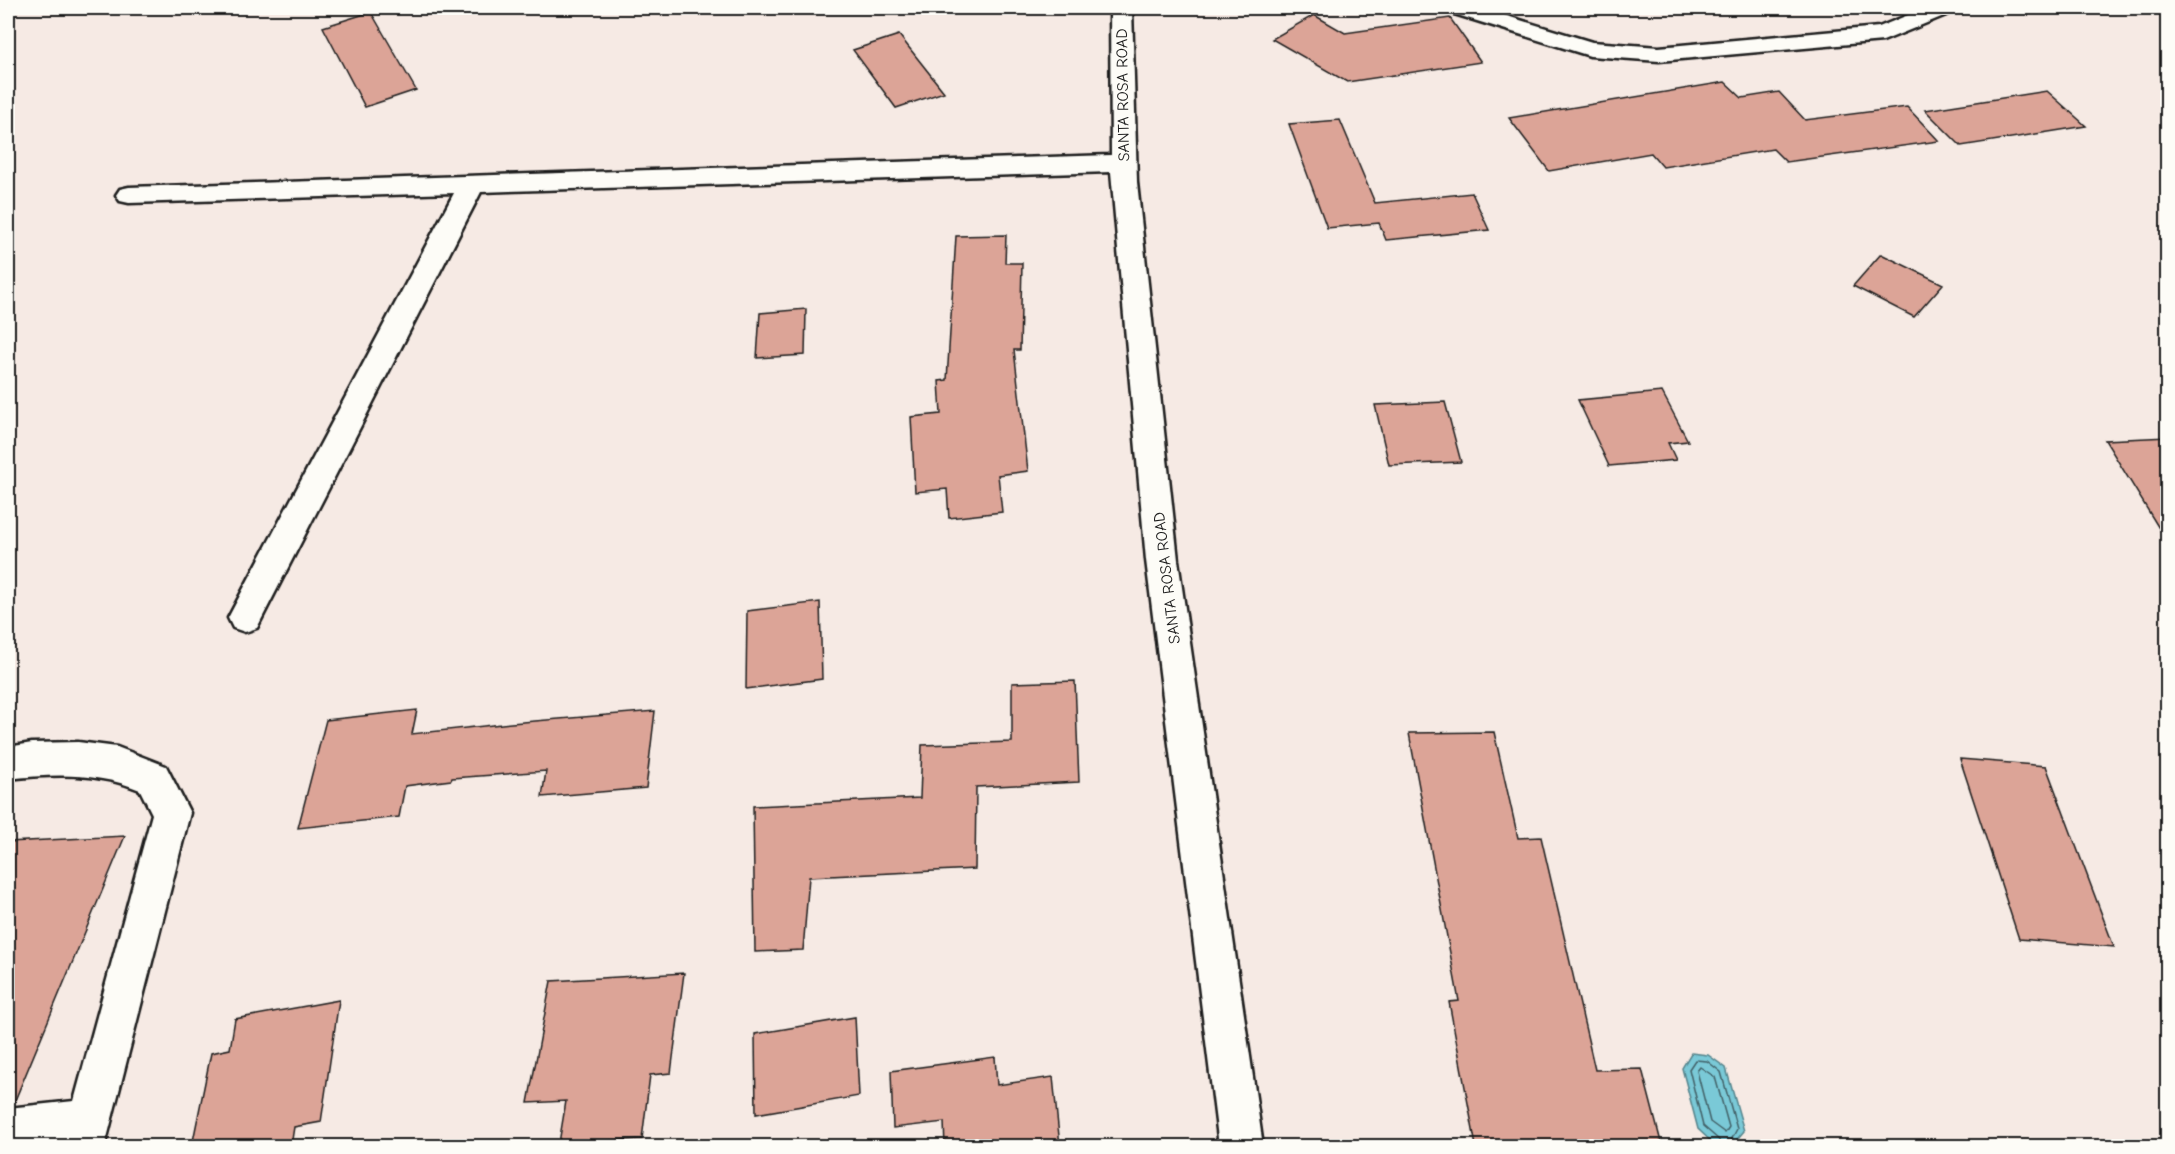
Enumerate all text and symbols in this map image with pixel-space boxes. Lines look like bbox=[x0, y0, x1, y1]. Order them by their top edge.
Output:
street label: SANTA ROSA ROAD bbox=[1113, 28, 1133, 161]
street label: SANTA ROSA ROAD bbox=[1150, 511, 1184, 645]

